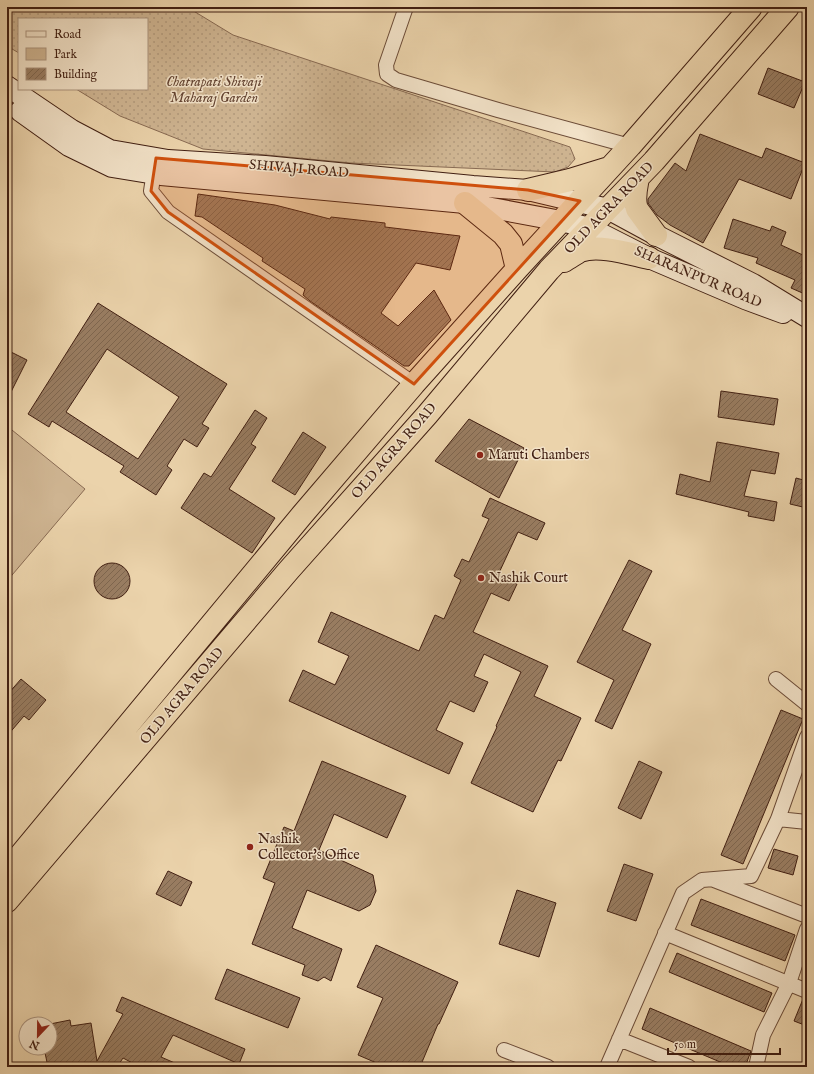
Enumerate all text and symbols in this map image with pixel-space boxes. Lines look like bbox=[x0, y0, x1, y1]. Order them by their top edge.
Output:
legend bbox=[18, 18, 148, 90]
text: Road bbox=[54, 27, 82, 42]
text: Park bbox=[54, 47, 77, 62]
text: Building bbox=[54, 67, 98, 82]
park label: Chatrapati Shivaji Maharaj Garden bbox=[166, 73, 263, 107]
street label: SHIVAJI ROAD bbox=[248, 156, 350, 182]
street label: OLD AGRA ROAD bbox=[560, 158, 658, 258]
street label: SHARANPUR ROAD bbox=[632, 242, 764, 312]
street label: OLD AGRA ROAD bbox=[347, 399, 441, 503]
place label: Maruti Chambers bbox=[488, 446, 590, 464]
marker: Maruti Chambers bbox=[475, 450, 485, 460]
place label: Nashik Court bbox=[489, 569, 568, 587]
marker: Nashik Court bbox=[476, 573, 486, 583]
street label: OLD AGRA ROAD bbox=[136, 644, 228, 748]
place label: Nashik Collector's Office bbox=[258, 830, 360, 864]
marker: Nashik Collector's Office bbox=[245, 842, 255, 852]
north arrow bbox=[18, 1016, 58, 1056]
scale bar bbox=[668, 1030, 780, 1056]
text: N bbox=[27, 1036, 43, 1053]
text: 50 m bbox=[674, 1037, 696, 1052]

